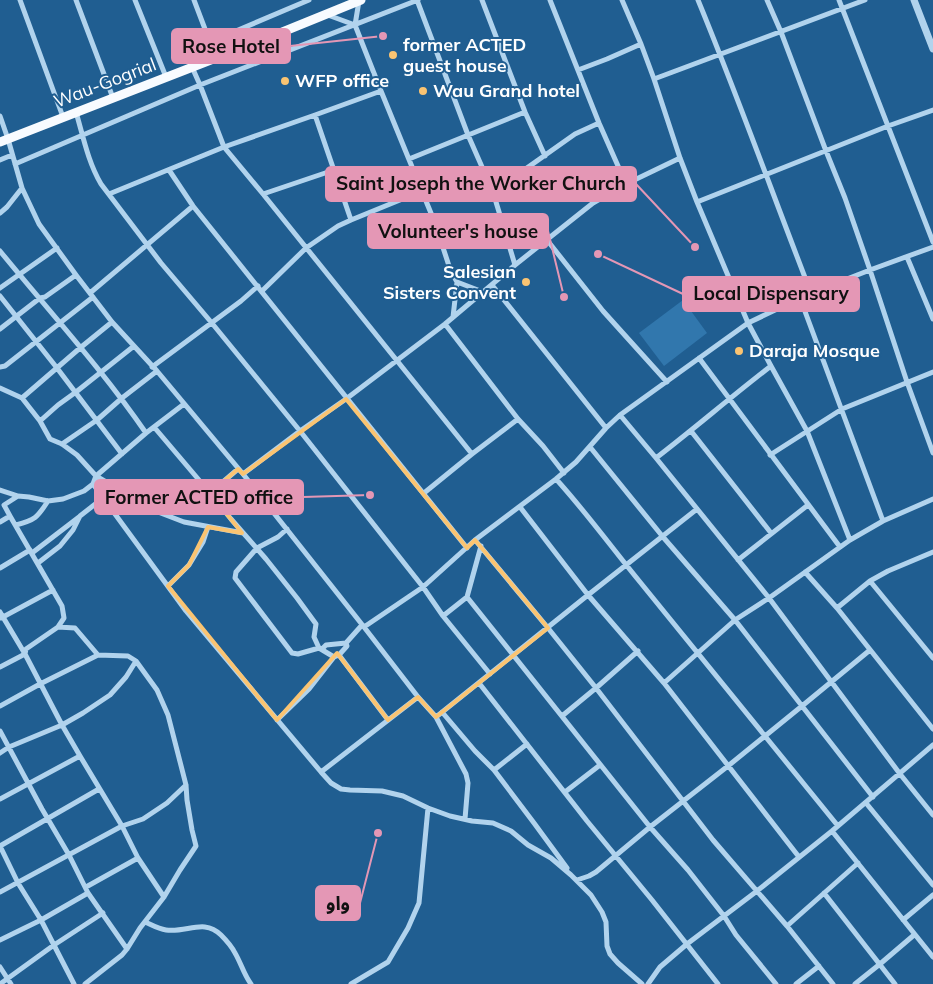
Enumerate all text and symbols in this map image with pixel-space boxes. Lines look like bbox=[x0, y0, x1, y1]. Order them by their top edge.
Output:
callout: Rose Hotel bbox=[172, 29, 290, 63]
place label: former ACTED guest house bbox=[403, 33, 526, 77]
text: Rose Hotel bbox=[182, 34, 280, 58]
marker: former ACTED guest house bbox=[387, 49, 399, 61]
street label: Wau-Gogrial bbox=[50, 52, 159, 113]
place label: WFP office bbox=[295, 69, 389, 92]
marker: WFP office bbox=[279, 75, 291, 87]
place label: Wau Grand hotel bbox=[433, 79, 580, 102]
marker: Wau Grand hotel bbox=[417, 85, 429, 97]
callout: Saint Joseph the Worker Church bbox=[326, 167, 636, 201]
text: Saint Joseph the Worker Church bbox=[336, 171, 626, 195]
callout: Volunteer's house bbox=[368, 214, 548, 248]
text: Volunteer's house bbox=[377, 219, 538, 243]
place label: Salesian Sisters Convent bbox=[383, 260, 516, 304]
marker: Salesian Sisters Convent bbox=[520, 276, 532, 288]
callout: Local Dispensary bbox=[683, 277, 859, 311]
text: Local Dispensary bbox=[693, 281, 849, 305]
place label: Daraja Mosque bbox=[749, 339, 880, 362]
marker: Daraja Mosque bbox=[733, 345, 745, 357]
callout: Former ACTED office bbox=[95, 480, 303, 514]
text: Former ACTED office bbox=[105, 485, 293, 509]
callout: واو bbox=[316, 886, 360, 920]
text: واو bbox=[326, 891, 350, 915]

